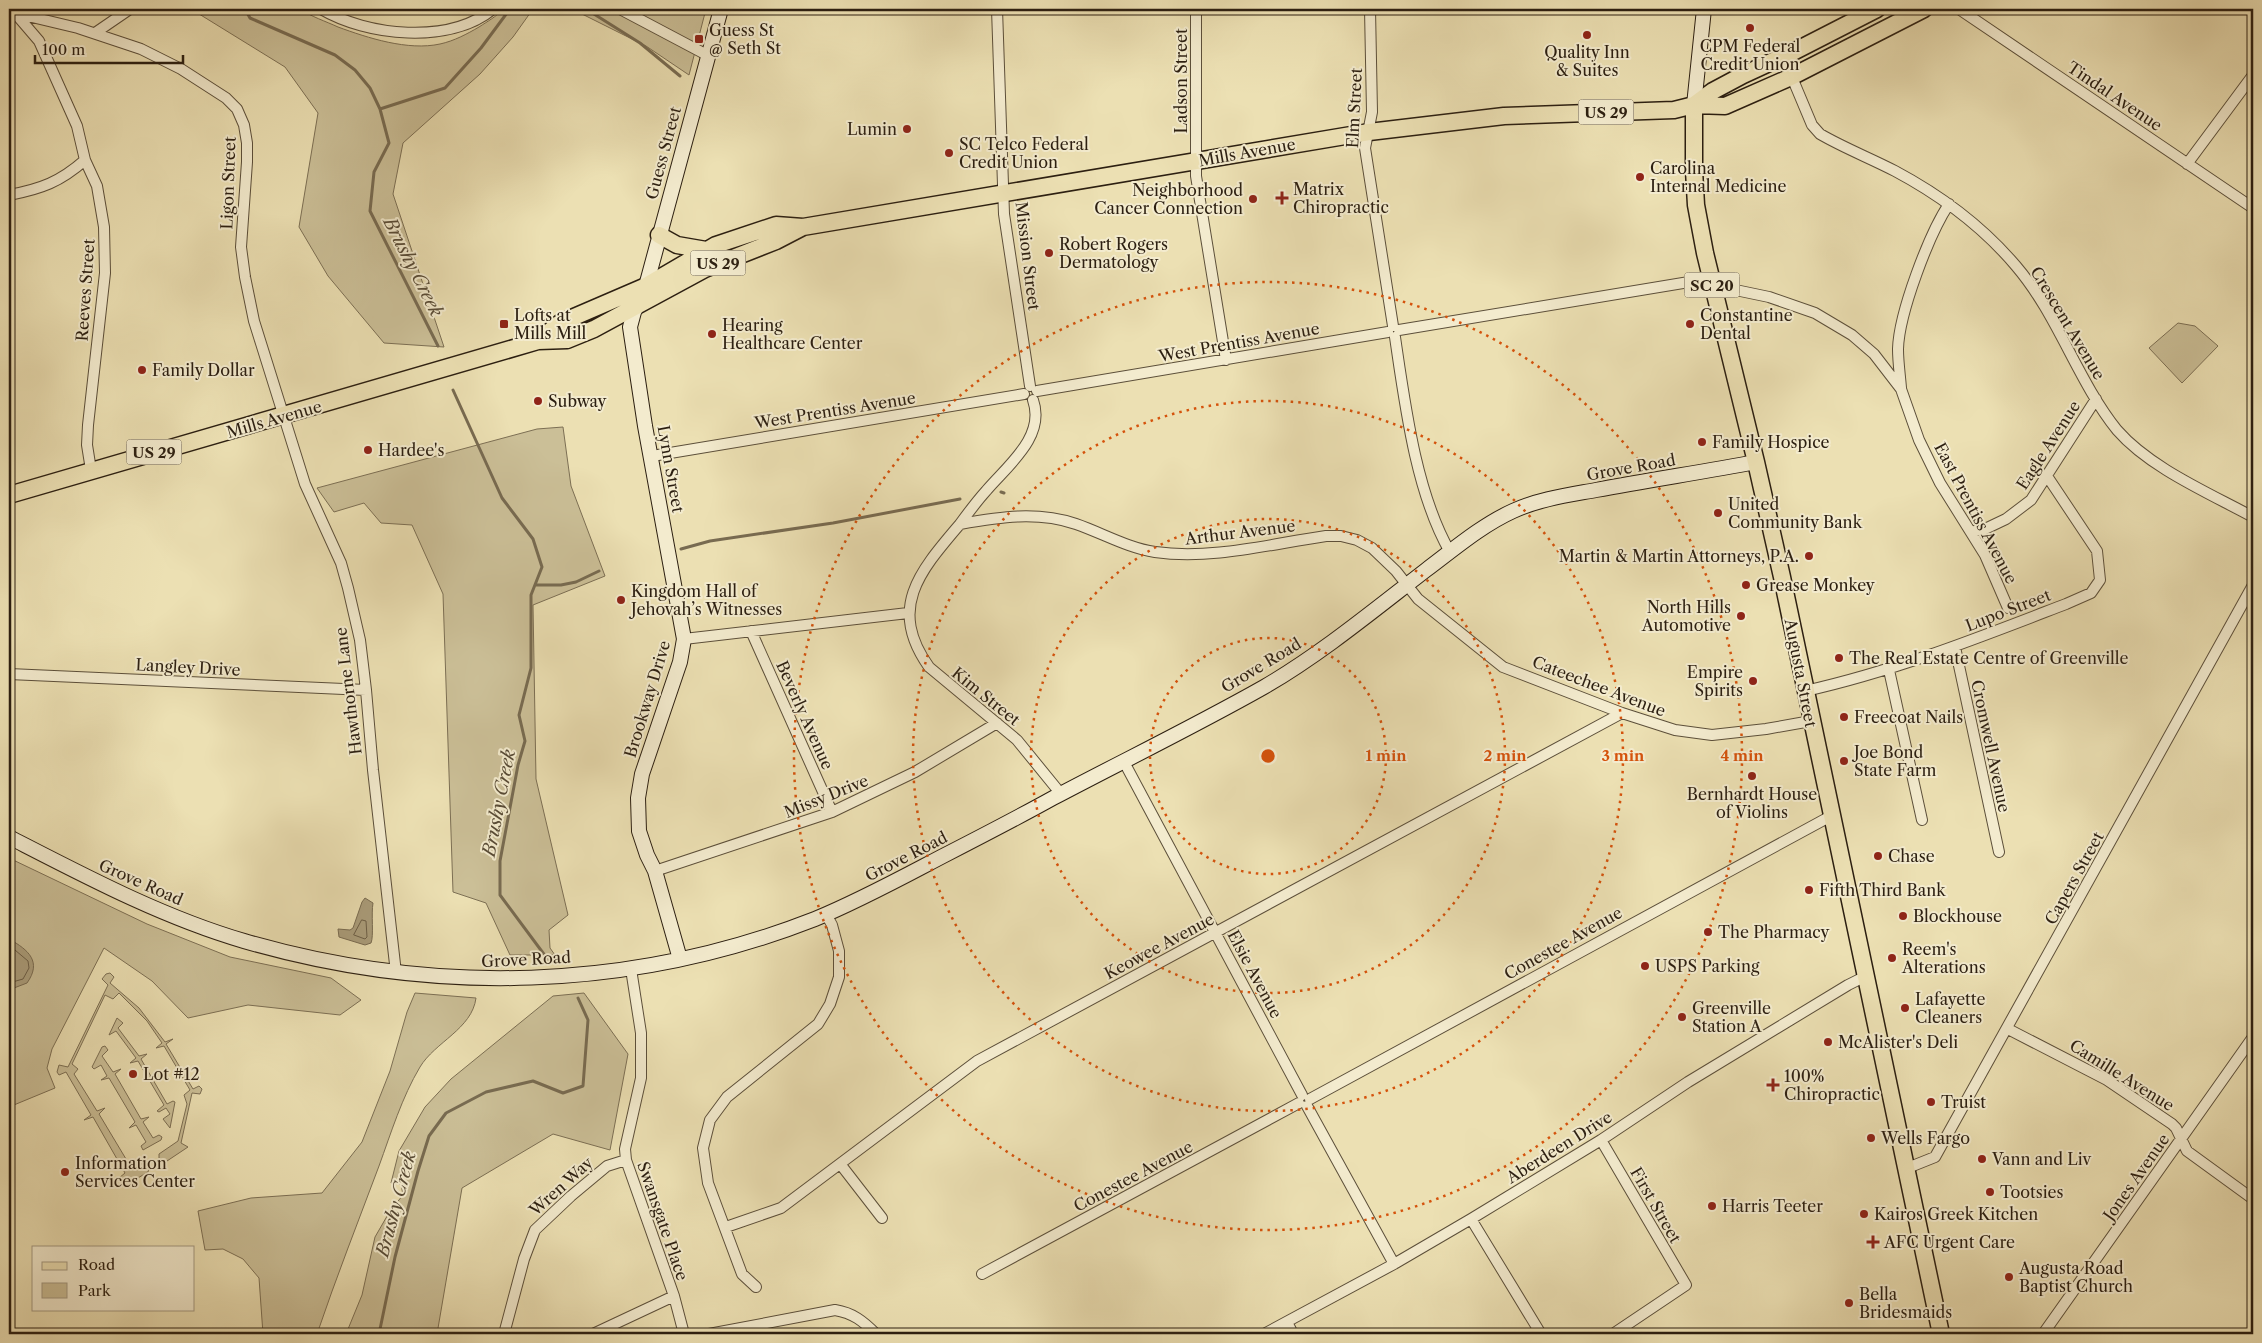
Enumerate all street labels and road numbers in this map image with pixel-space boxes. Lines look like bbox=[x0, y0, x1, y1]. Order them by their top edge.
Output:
street label: Ladson Street bbox=[1171, 28, 1191, 134]
street label: Tindal Avenue bbox=[2064, 57, 2166, 135]
street label: Elm Street bbox=[1342, 67, 1366, 149]
road number: US 29 bbox=[1578, 100, 1634, 124]
street label: Guess Street bbox=[641, 104, 685, 202]
street label: Mills Avenue bbox=[1197, 134, 1297, 170]
street label: Ligon Street bbox=[216, 136, 240, 230]
street label: Mission Street bbox=[1011, 201, 1045, 312]
street label: Reeves Street bbox=[71, 238, 99, 342]
road number: US 29 bbox=[690, 250, 746, 276]
street label: Crescent Avenue bbox=[2026, 263, 2110, 383]
road number: SC 20 bbox=[1684, 272, 1740, 298]
street label: West Prentiss Avenue bbox=[1156, 318, 1321, 366]
street label: West Prentiss Avenue bbox=[752, 387, 917, 433]
street label: Mills Avenue bbox=[224, 396, 324, 442]
street label: Eagle Avenue bbox=[2012, 397, 2084, 493]
street label: Lynn Street bbox=[653, 424, 689, 515]
street label: East Prentiss Avenue bbox=[1930, 439, 2022, 587]
road number: US 29 bbox=[126, 440, 182, 464]
street label: Grove Road bbox=[1585, 449, 1677, 485]
street label: Arthur Avenue bbox=[1183, 515, 1296, 549]
street label: Lupo Street bbox=[1963, 584, 2054, 635]
street label: Augusta Street bbox=[1780, 616, 1821, 729]
street label: Hawthorne Lane bbox=[330, 626, 366, 756]
street label: Grove Road bbox=[1217, 633, 1305, 697]
street label: Brookway Drive bbox=[620, 638, 674, 760]
street label: Cateechee Avenue bbox=[1530, 651, 1669, 721]
street label: Langley Drive bbox=[135, 654, 241, 680]
street label: Beverly Avenue bbox=[772, 657, 838, 773]
street label: Kim Street bbox=[948, 662, 1024, 730]
street label: Cromwell Avenue bbox=[1967, 678, 2015, 814]
street label: Missy Drive bbox=[781, 770, 871, 822]
street label: Grove Road bbox=[861, 827, 951, 885]
street label: Capers Street bbox=[2040, 828, 2108, 928]
street label: Grove Road bbox=[96, 855, 186, 909]
street label: Conestee Avenue bbox=[1500, 902, 1626, 984]
street label: Keowee Avenue bbox=[1101, 909, 1217, 983]
street label: Elsie Avenue bbox=[1223, 926, 1287, 1022]
street label: Grove Road bbox=[481, 947, 572, 971]
street label: Camille Avenue bbox=[2066, 1035, 2178, 1115]
street label: Aberdeen Drive bbox=[1502, 1107, 1615, 1188]
street label: Jones Avenue bbox=[2097, 1130, 2173, 1227]
street label: Conestee Avenue bbox=[1070, 1136, 1196, 1216]
street label: Wren Way bbox=[524, 1152, 598, 1220]
street label: Swansgate Place bbox=[633, 1159, 693, 1283]
street label: First Street bbox=[1626, 1164, 1686, 1247]

